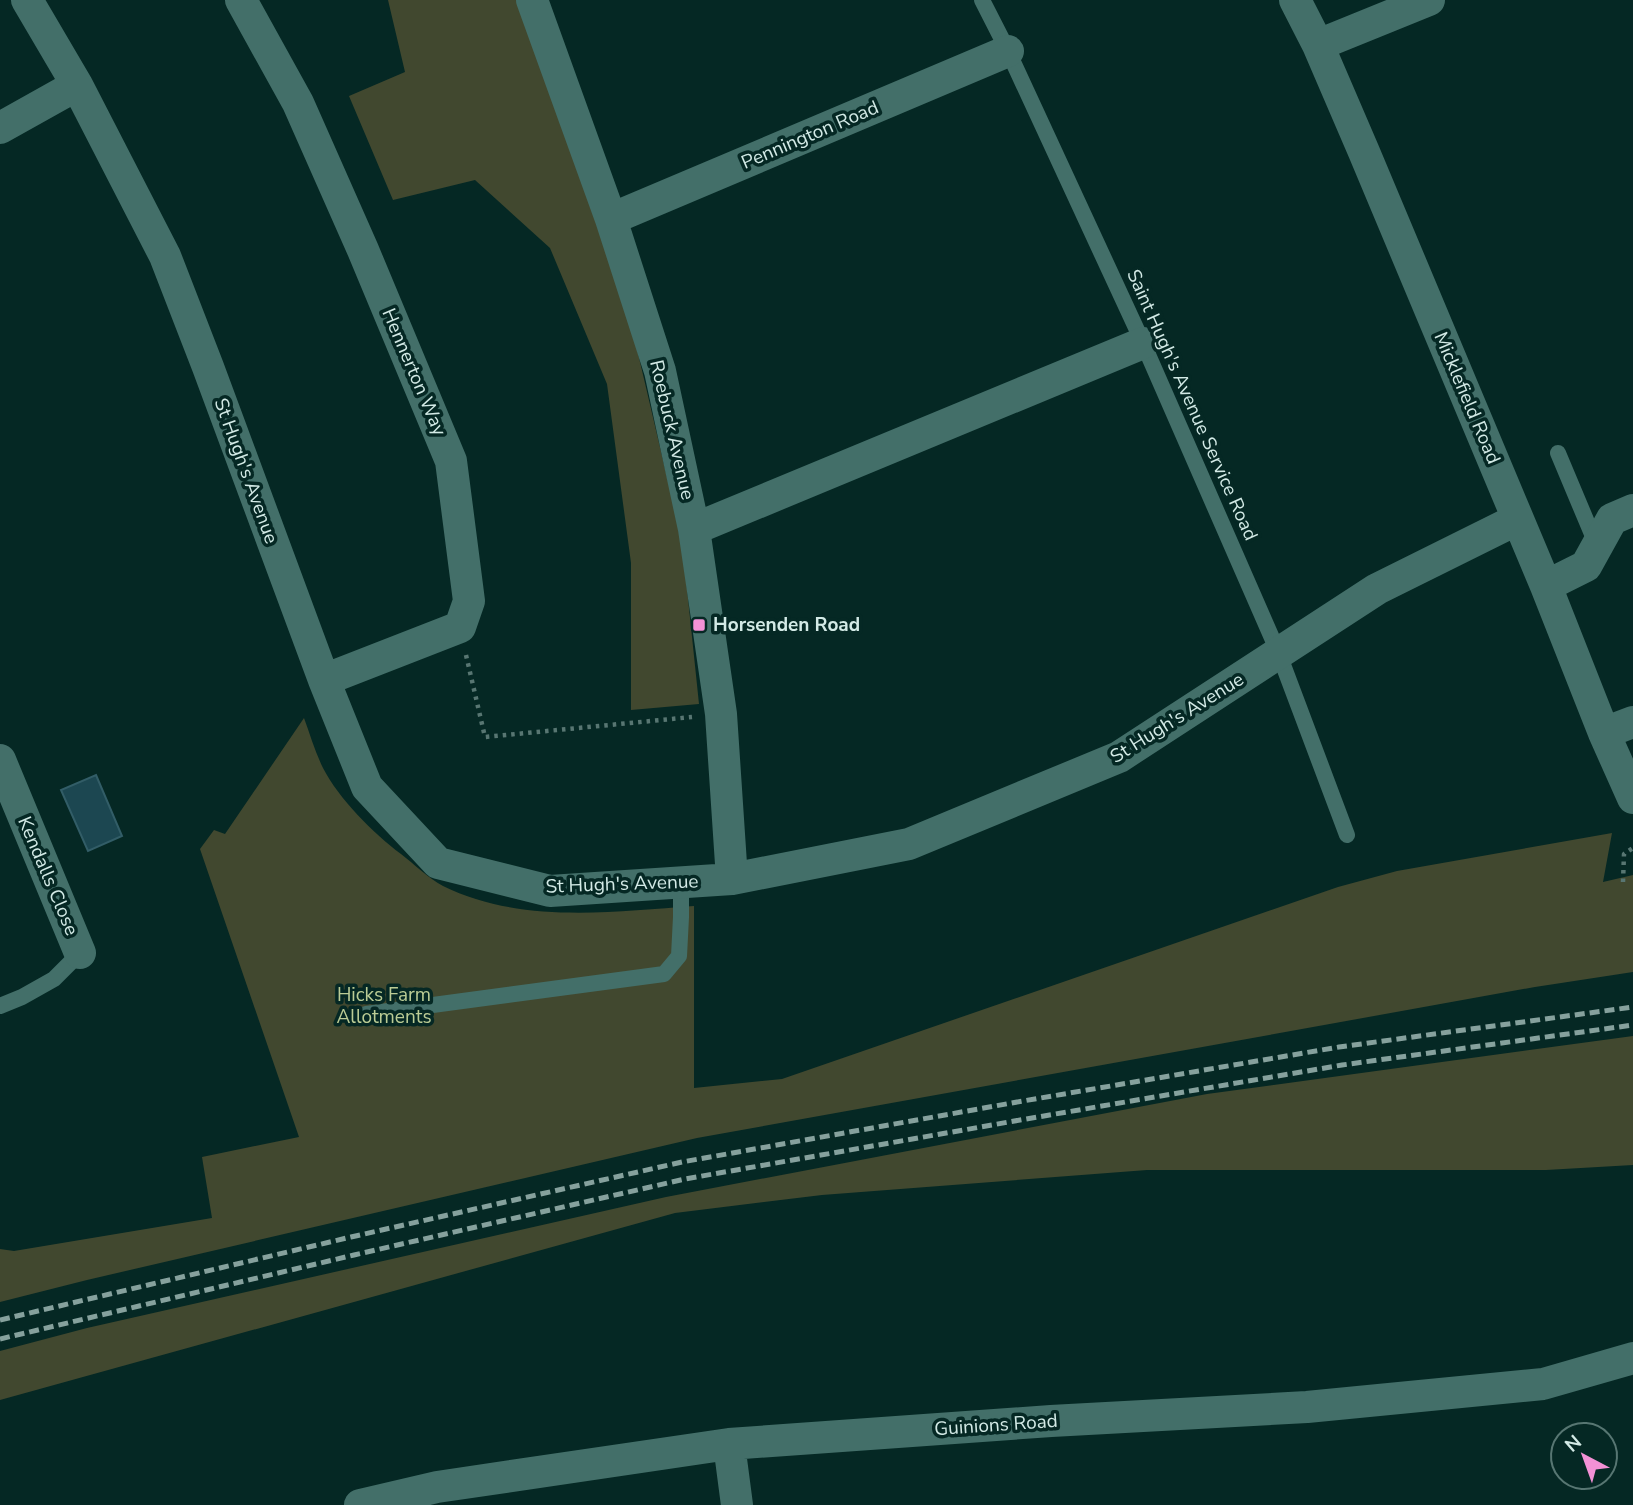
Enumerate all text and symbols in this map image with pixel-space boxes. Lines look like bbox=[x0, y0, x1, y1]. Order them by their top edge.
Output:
street label: Pennington Road bbox=[737, 94, 883, 176]
street label: Saint Hugh's Avenue Service Road bbox=[1120, 265, 1264, 545]
street label: Hennerton Way bbox=[375, 304, 453, 440]
street label: Micklefield Road bbox=[1427, 328, 1507, 468]
street label: Roebuck Avenue bbox=[643, 358, 701, 502]
street label: St Hugh's Avenue bbox=[208, 395, 284, 547]
place label: Horsenden Road bbox=[713, 612, 860, 638]
marker: Horsenden Road bbox=[691, 617, 707, 633]
street label: St Hugh's Avenue bbox=[1105, 666, 1249, 770]
street label: Kendalls Close bbox=[11, 812, 85, 940]
street label: St Hugh's Avenue bbox=[545, 868, 699, 900]
park label: Hicks Farm Allotments bbox=[336, 982, 432, 1030]
street label: Guinions Road bbox=[933, 1408, 1059, 1442]
north arrow bbox=[1549, 1421, 1619, 1491]
text: N bbox=[1560, 1429, 1587, 1458]

